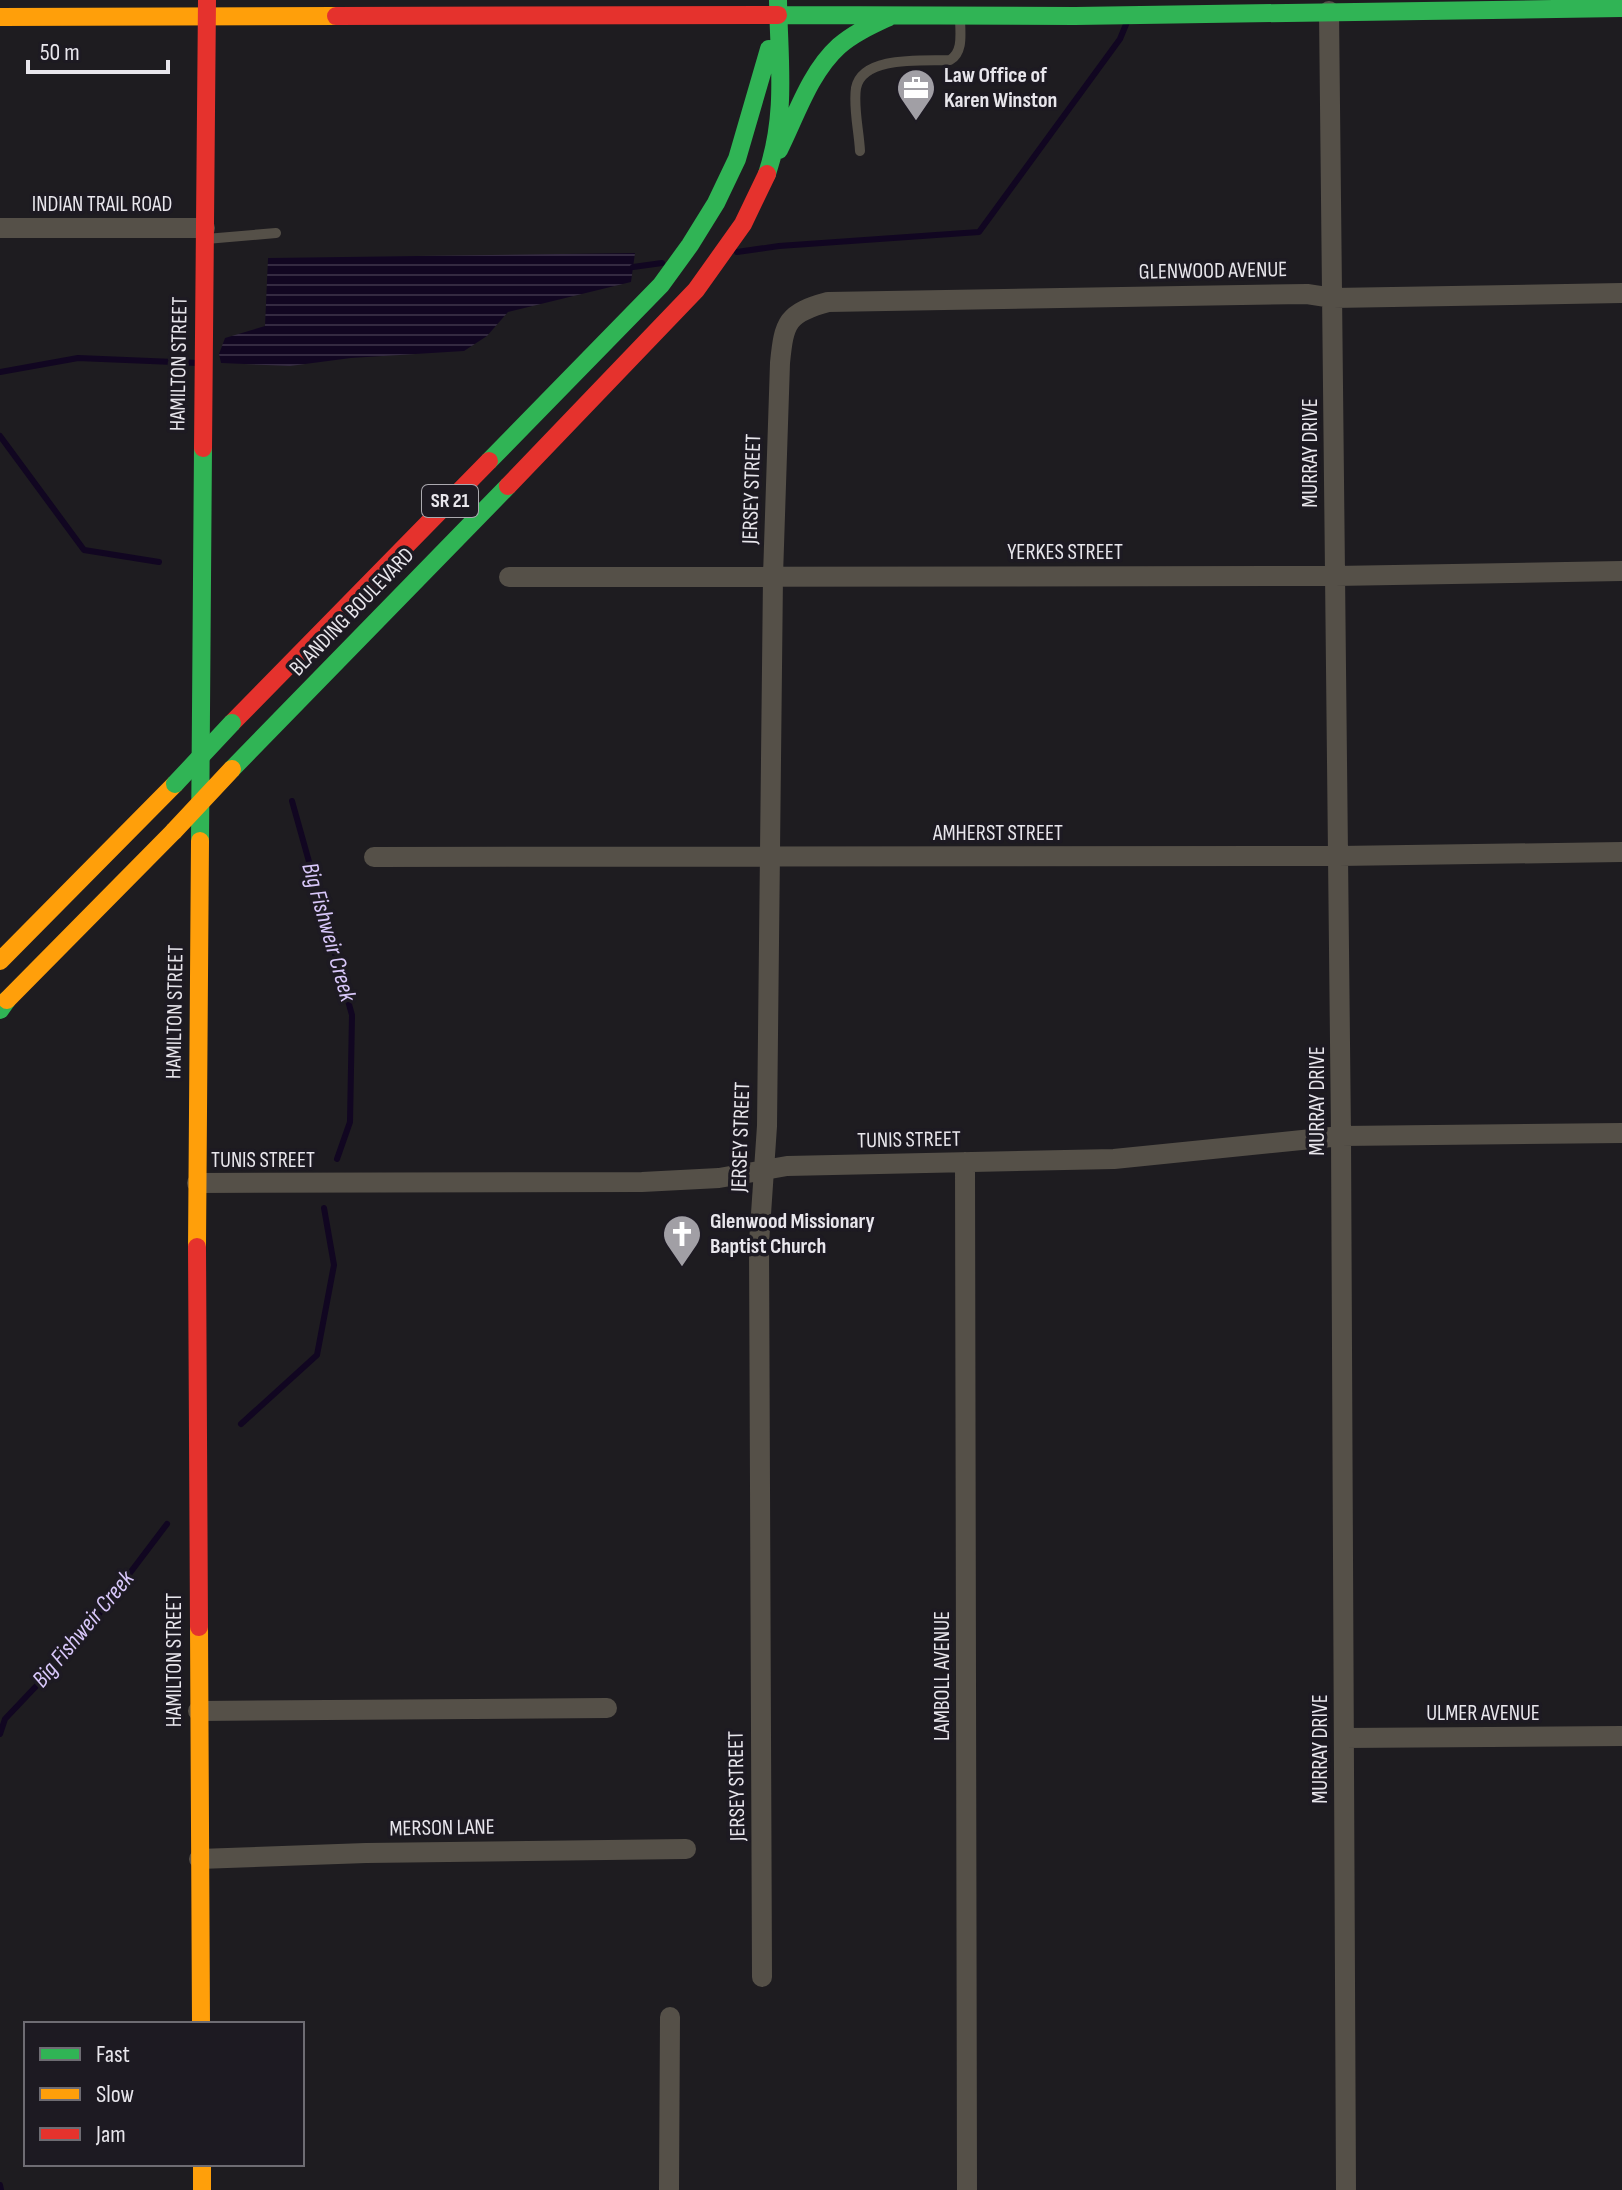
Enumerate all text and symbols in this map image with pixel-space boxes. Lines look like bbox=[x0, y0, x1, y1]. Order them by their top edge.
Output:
scale bar bbox=[28, 24, 168, 74]
text: 50 m bbox=[40, 38, 80, 67]
place label: Law Office of Karen Winston bbox=[944, 62, 1057, 114]
office icon: Law Office of Karen Winston bbox=[895, 67, 937, 122]
street label: INDIAN TRAIL ROAD bbox=[32, 191, 172, 218]
street label: GLENWOOD AVENUE bbox=[1138, 256, 1288, 286]
street label: HAMILTON STREET bbox=[164, 297, 194, 431]
street label: MURRAY DRIVE bbox=[1297, 398, 1324, 508]
street label: JERSEY STREET bbox=[737, 433, 767, 546]
road number: SR 21 bbox=[422, 485, 478, 517]
street label: YERKES STREET bbox=[1007, 539, 1123, 566]
street label: BLANDING BOULEVARD bbox=[284, 542, 420, 682]
street label: AMHERST STREET bbox=[932, 820, 1063, 847]
water label: Big Fishweir Creek bbox=[295, 859, 363, 1006]
street label: HAMILTON STREET bbox=[160, 945, 190, 1079]
street label: MURRAY DRIVE bbox=[1304, 1046, 1331, 1156]
street label: JERSEY STREET bbox=[726, 1081, 756, 1194]
street label: TUNIS STREET bbox=[857, 1126, 961, 1154]
street label: TUNIS STREET bbox=[211, 1147, 315, 1174]
place label: Glenwood Missionary Baptist Church bbox=[710, 1208, 875, 1260]
church icon: Glenwood Missionary Baptist Church bbox=[661, 1213, 703, 1268]
water label: Big Fishweir Creek bbox=[26, 1564, 141, 1693]
street label: HAMILTON STREET bbox=[161, 1593, 188, 1727]
street label: LAMBOLL AVENUE bbox=[929, 1611, 956, 1741]
street label: MURRAY DRIVE bbox=[1307, 1694, 1334, 1804]
street label: ULMER AVENUE bbox=[1426, 1700, 1540, 1727]
street label: JERSEY STREET bbox=[723, 1731, 751, 1842]
street label: MERSON LANE bbox=[389, 1814, 495, 1842]
legend bbox=[24, 2022, 304, 2166]
text: Fast bbox=[96, 2040, 130, 2069]
text: Slow bbox=[96, 2080, 134, 2109]
text: Jam bbox=[95, 2120, 126, 2149]

